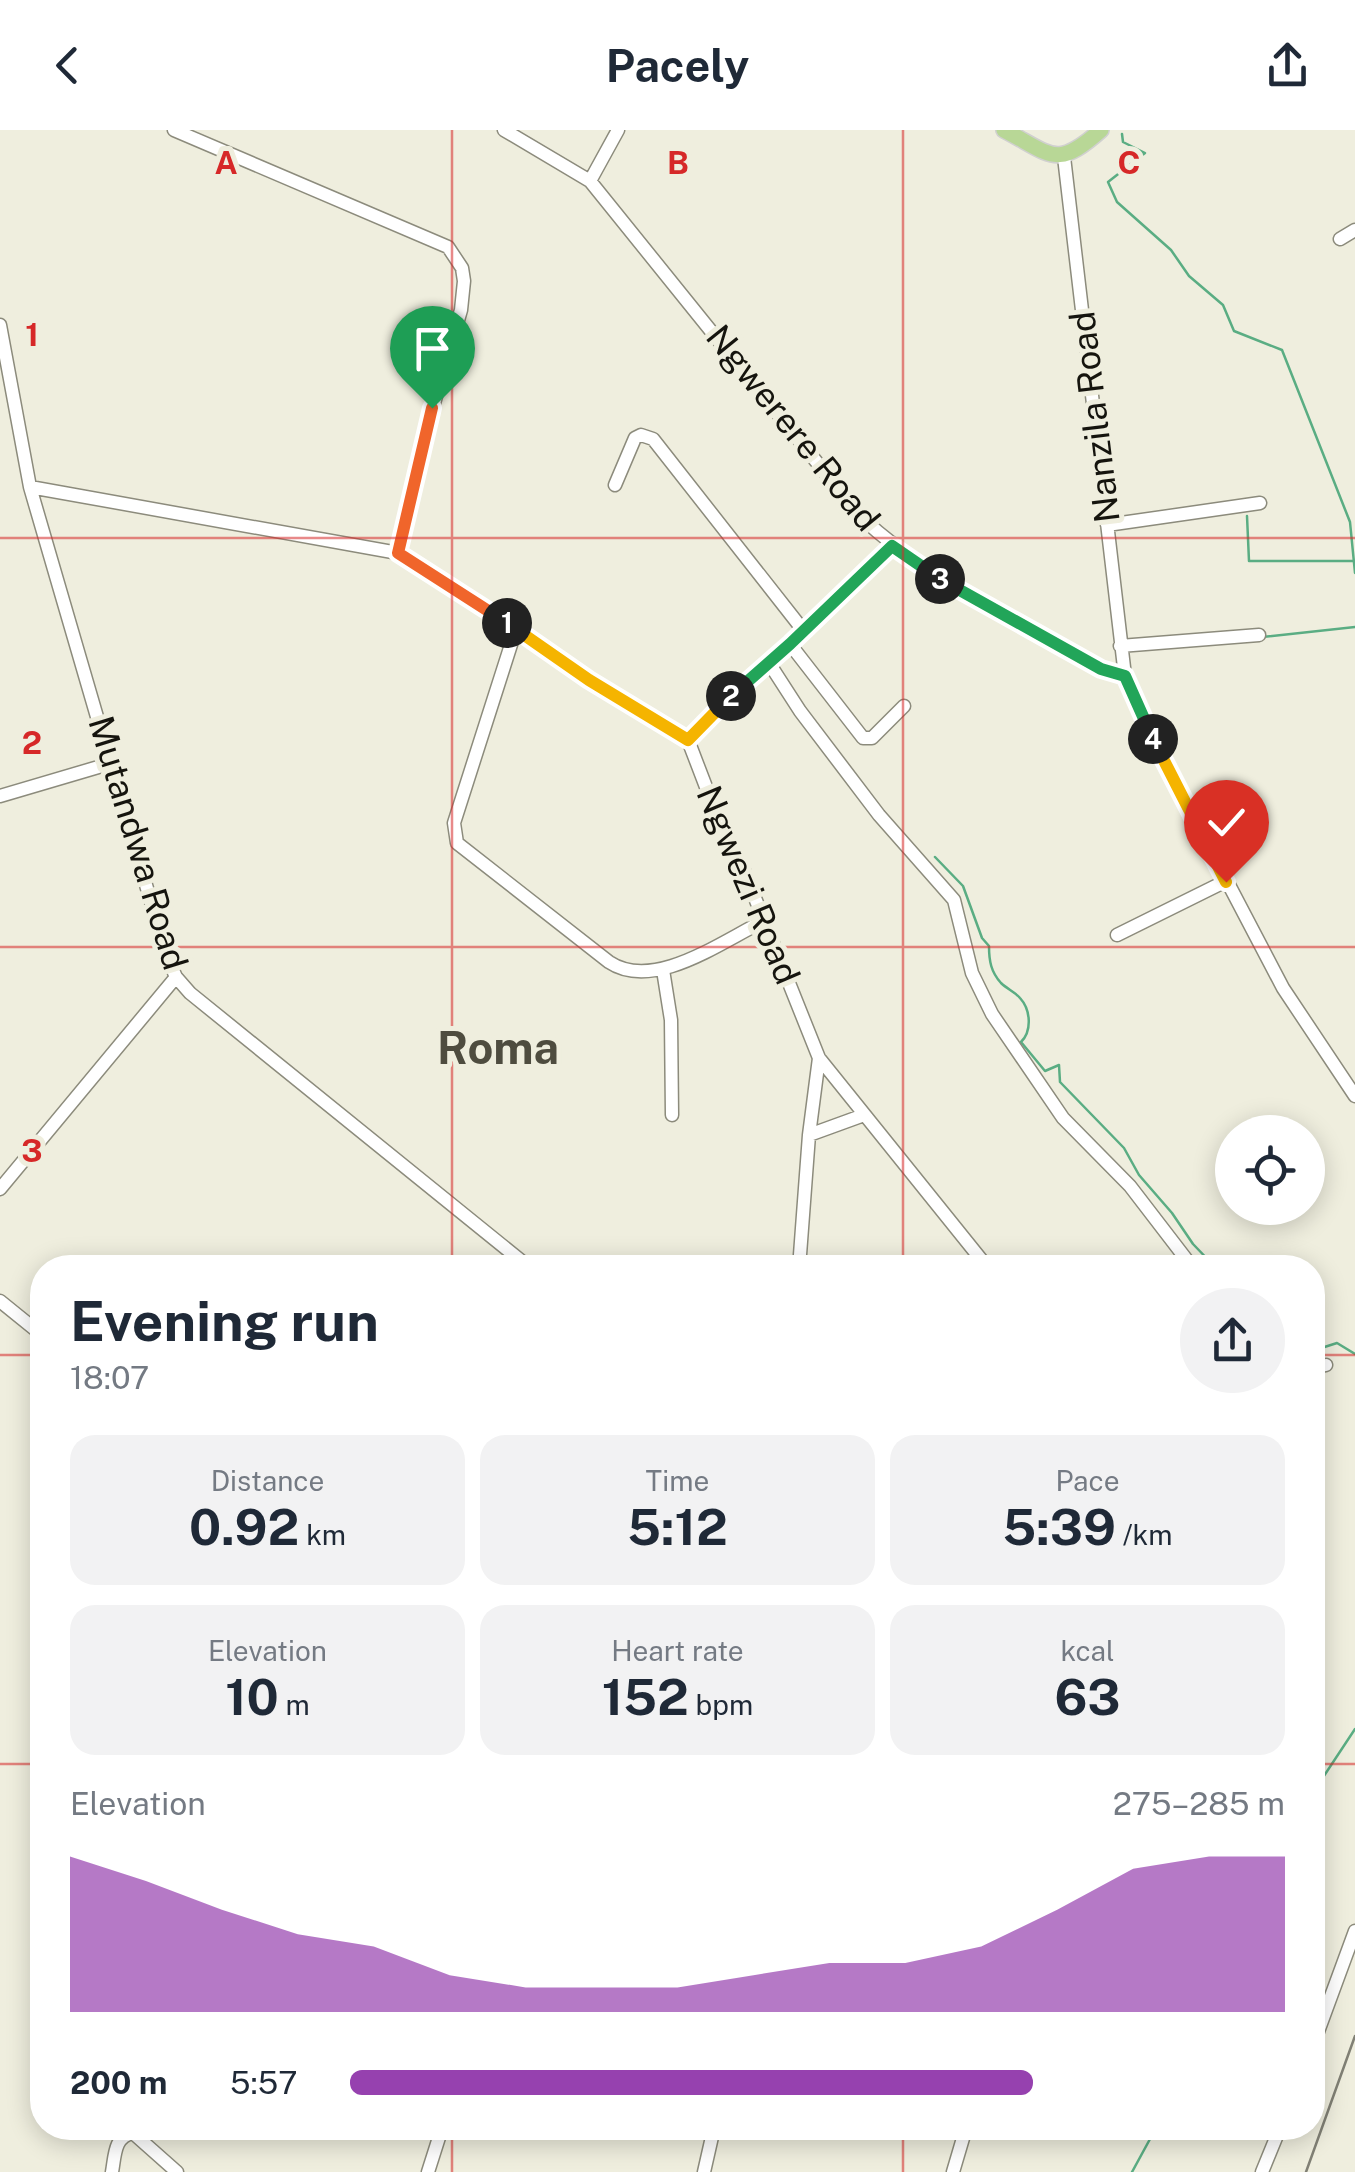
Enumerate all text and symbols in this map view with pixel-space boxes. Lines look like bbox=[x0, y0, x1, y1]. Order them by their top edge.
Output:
icon: back bbox=[40, 38, 95, 93]
icon: share bbox=[1260, 38, 1315, 93]
text: Pacely bbox=[606, 39, 749, 92]
text: A bbox=[214, 144, 238, 181]
text: B bbox=[667, 144, 689, 181]
text: C bbox=[1118, 144, 1140, 181]
pin bbox=[390, 306, 475, 409]
street label: Nanzila Road bbox=[1061, 309, 1128, 525]
text: 1 bbox=[25, 316, 39, 353]
street label: Ngwerere Road bbox=[698, 317, 889, 539]
icon: arrive bbox=[405, 321, 460, 376]
pin: 3 bbox=[915, 554, 965, 604]
text: 3 bbox=[931, 562, 949, 595]
pin: 1 bbox=[482, 598, 532, 648]
text: 1 bbox=[501, 606, 513, 639]
pin: 2 bbox=[706, 671, 756, 721]
text: 2 bbox=[722, 679, 740, 712]
street label: Mutandwa Road bbox=[80, 711, 197, 975]
pin: 4 bbox=[1128, 714, 1178, 764]
text: 4 bbox=[1144, 722, 1162, 755]
text: 2 bbox=[22, 724, 42, 761]
street label: Ngwezi Road bbox=[688, 780, 809, 990]
pin bbox=[1184, 780, 1269, 883]
icon: check bbox=[1199, 795, 1254, 850]
district label: Roma bbox=[437, 1021, 559, 1074]
map controls bbox=[1215, 1115, 1325, 1225]
button: locate bbox=[1215, 1115, 1325, 1225]
text: 3 bbox=[21, 1132, 43, 1169]
button: share bbox=[1180, 1288, 1285, 1393]
text: Evening run bbox=[70, 1289, 379, 1353]
text: 18:07 bbox=[70, 1359, 149, 1396]
text: Distance bbox=[211, 1464, 324, 1497]
text: Time bbox=[646, 1464, 709, 1497]
text: Pace bbox=[1055, 1464, 1120, 1497]
text: 0.92 bbox=[189, 1497, 299, 1556]
text: 5:12 bbox=[627, 1497, 728, 1556]
text: 5:39 bbox=[1003, 1497, 1116, 1556]
text: km bbox=[299, 1518, 346, 1551]
text: /km bbox=[1116, 1518, 1172, 1551]
text: Elevation bbox=[208, 1634, 327, 1667]
text: Heart rate bbox=[611, 1634, 744, 1667]
text: kcal bbox=[1060, 1634, 1115, 1667]
text: 10 bbox=[225, 1667, 279, 1726]
text: 152 bbox=[602, 1667, 689, 1726]
text: 63 bbox=[1054, 1667, 1121, 1726]
text: m bbox=[279, 1688, 310, 1721]
text: bpm bbox=[689, 1688, 753, 1721]
text: Elevation bbox=[70, 1785, 206, 1822]
text: 275–285 m bbox=[1113, 1785, 1285, 1822]
text: 200 m bbox=[70, 2064, 167, 2101]
text: 5:57 bbox=[230, 2064, 297, 2101]

